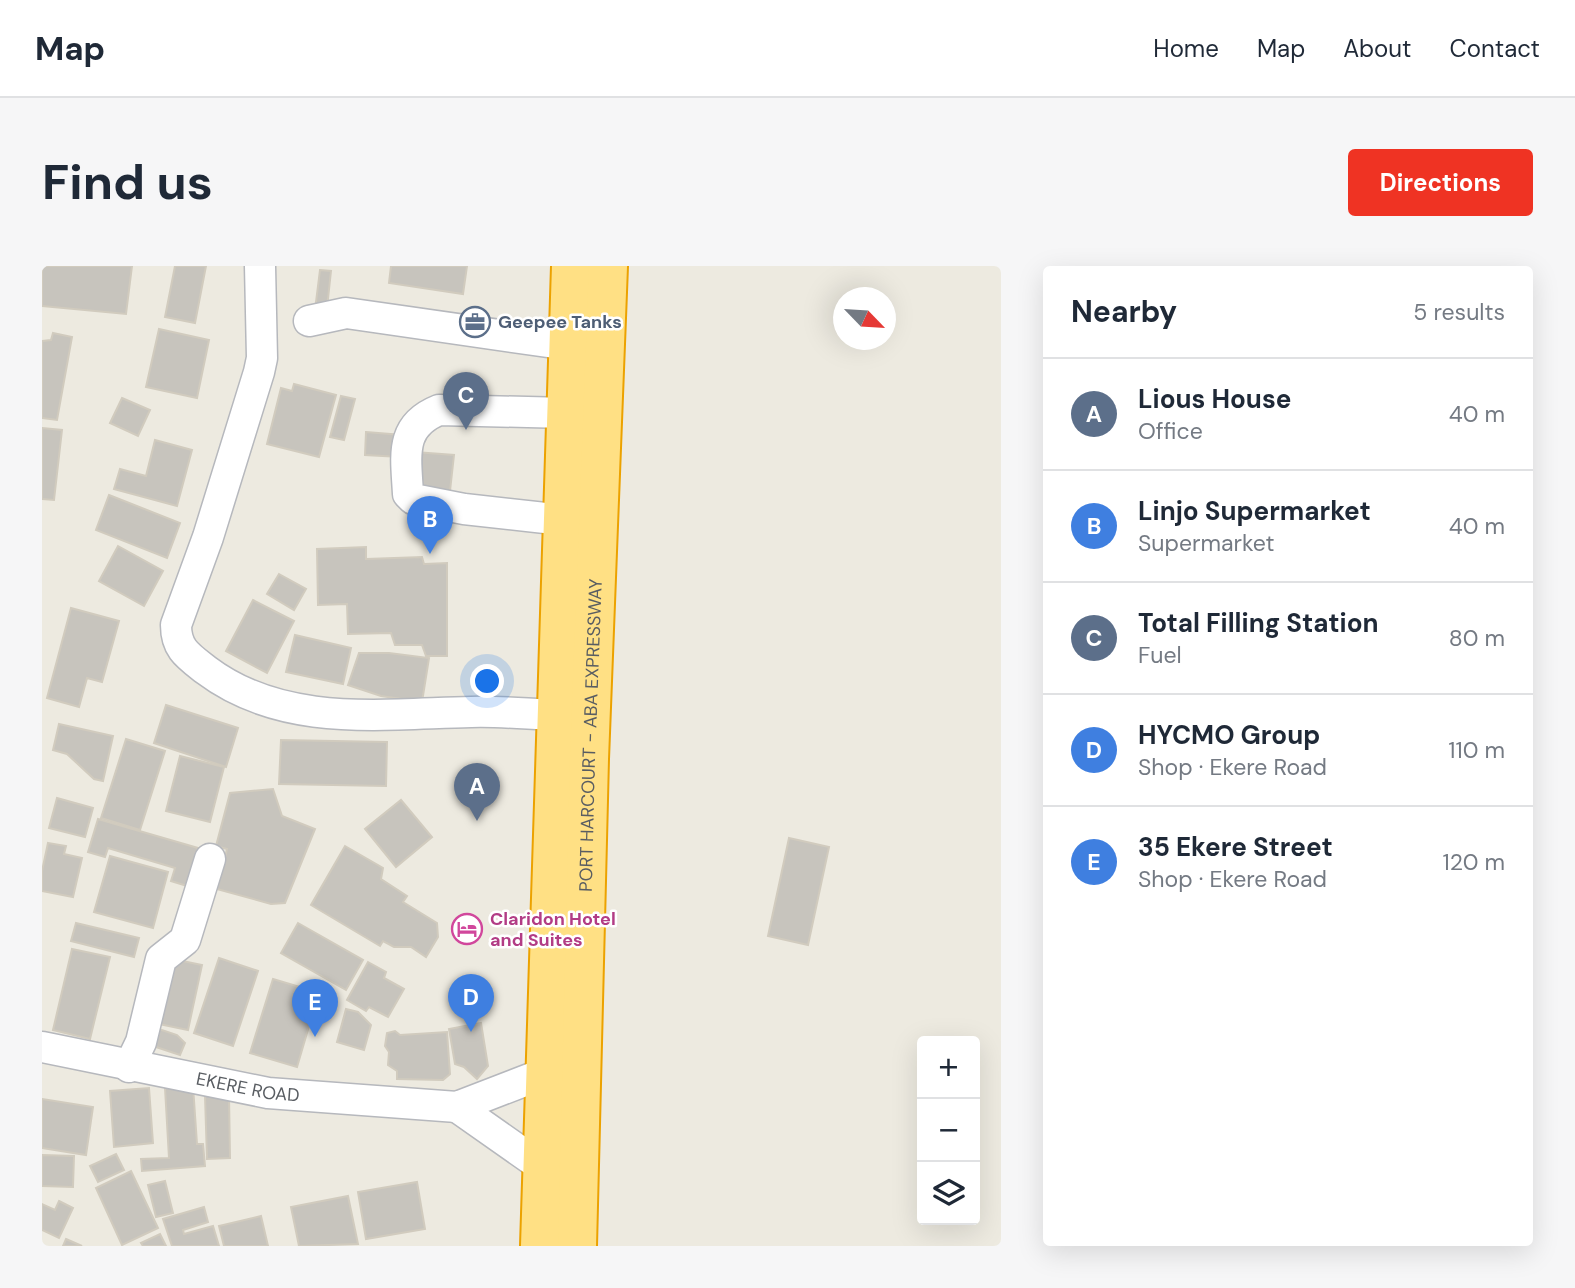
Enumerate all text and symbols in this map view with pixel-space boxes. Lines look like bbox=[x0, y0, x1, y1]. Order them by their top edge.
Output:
text: Map bbox=[35, 27, 105, 70]
text: Home bbox=[1153, 33, 1219, 64]
text: Map bbox=[1257, 33, 1305, 64]
text: About bbox=[1343, 33, 1412, 64]
text: Contact bbox=[1450, 33, 1540, 64]
button: Directions bbox=[1348, 149, 1533, 216]
text: Find us bbox=[42, 150, 213, 214]
north arrow bbox=[833, 287, 896, 350]
text: Nearby bbox=[1071, 292, 1177, 331]
text: 5 results bbox=[1413, 297, 1505, 327]
office icon: Geepee Tanks bbox=[458, 305, 492, 339]
place label: Geepee Tanks bbox=[498, 310, 622, 334]
pin: C bbox=[443, 372, 489, 430]
text: Lious House bbox=[1138, 382, 1291, 416]
text: A bbox=[1086, 399, 1102, 429]
text: 40 m bbox=[1449, 399, 1505, 429]
text: Office bbox=[1138, 416, 1203, 446]
text: Linjo Supermarket bbox=[1138, 494, 1371, 528]
pin: B bbox=[407, 496, 453, 554]
text: B bbox=[1087, 511, 1101, 541]
text: 40 m bbox=[1449, 511, 1505, 541]
text: Supermarket bbox=[1138, 528, 1274, 558]
street label: PORT HARCOURT - ABA EXPRESSWAY bbox=[574, 578, 608, 892]
text: Total Filling Station bbox=[1138, 606, 1379, 640]
text: C bbox=[1086, 623, 1102, 653]
text: 80 m bbox=[1449, 623, 1505, 653]
text: Fuel bbox=[1138, 640, 1182, 670]
your location bbox=[470, 664, 504, 698]
text: HYCMO Group bbox=[1138, 718, 1320, 752]
text: D bbox=[1086, 735, 1102, 765]
text: 110 m bbox=[1448, 735, 1505, 765]
text: Shop · Ekere Road bbox=[1138, 752, 1327, 782]
pin: A bbox=[454, 763, 500, 821]
text: 35 Ekere Street bbox=[1138, 830, 1333, 864]
text: E bbox=[1087, 847, 1101, 877]
text: 120 m bbox=[1442, 847, 1505, 877]
text: Shop · Ekere Road bbox=[1138, 864, 1327, 894]
place label: Claridon Hotel and Suites bbox=[490, 907, 616, 952]
hotel icon: Claridon Hotel and Suites bbox=[450, 912, 484, 946]
pin: D bbox=[448, 974, 494, 1032]
pin: E bbox=[292, 979, 338, 1037]
map controls bbox=[917, 1036, 980, 1225]
button: + bbox=[917, 1036, 980, 1099]
street label: EKERE ROAD bbox=[194, 1067, 300, 1107]
button: − bbox=[917, 1099, 980, 1162]
button: layers bbox=[917, 1162, 980, 1225]

